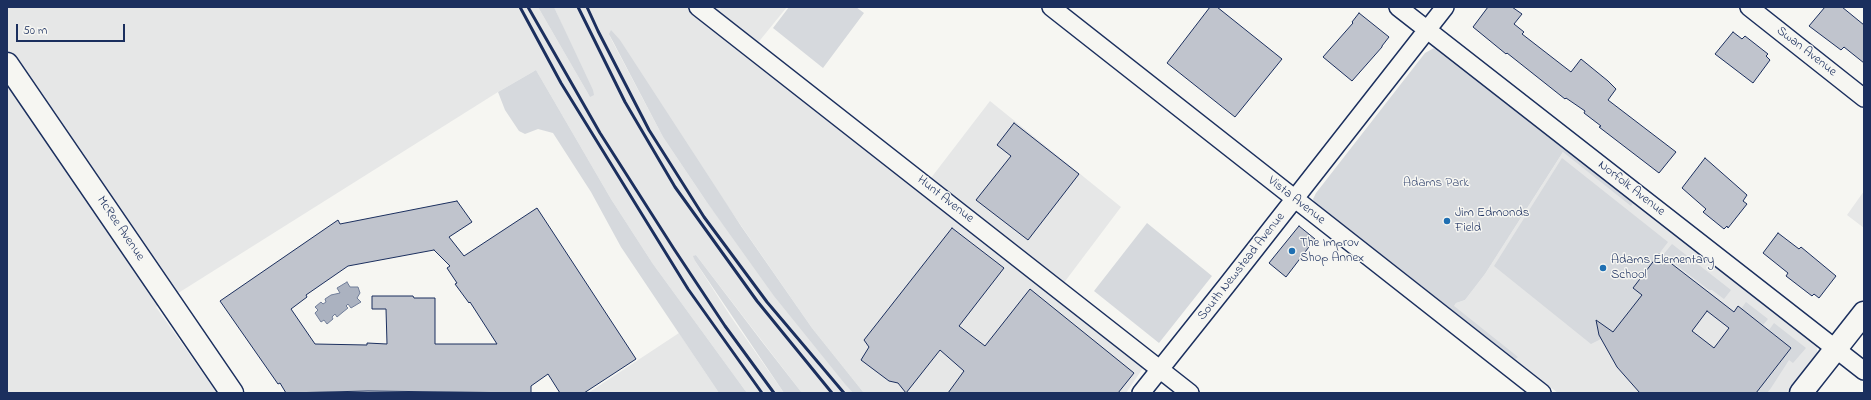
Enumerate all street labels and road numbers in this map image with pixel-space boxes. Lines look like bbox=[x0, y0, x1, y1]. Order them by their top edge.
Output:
street label: Swan Avenue bbox=[1773, 24, 1839, 80]
street label: Norfolk Avenue bbox=[1594, 158, 1668, 220]
street label: Hunt Avenue bbox=[913, 173, 977, 227]
street label: Vista Avenue bbox=[1264, 174, 1328, 228]
street label: McRee Avenue bbox=[93, 194, 147, 264]
street label: South Newstead Avenue bbox=[1195, 210, 1289, 324]

